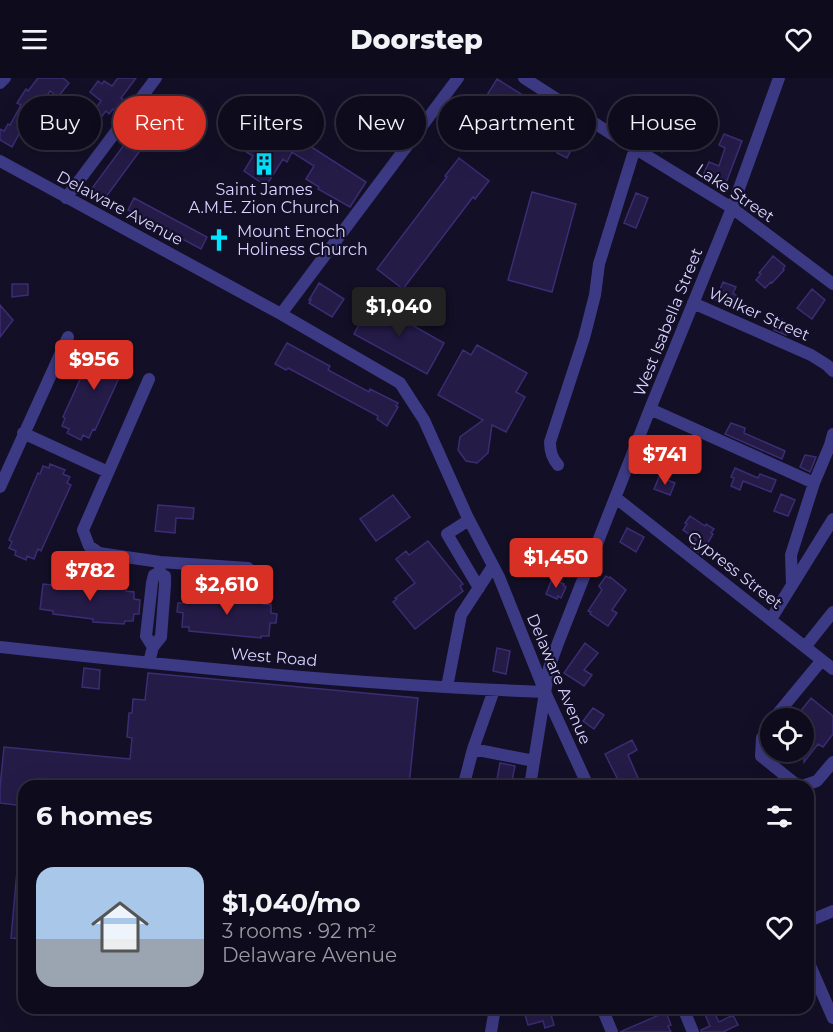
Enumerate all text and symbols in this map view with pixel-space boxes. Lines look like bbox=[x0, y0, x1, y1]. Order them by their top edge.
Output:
icon: menu bbox=[18, 23, 51, 56]
text: Doorstep bbox=[350, 23, 483, 56]
icon: heart bbox=[782, 23, 815, 56]
chip: Buy bbox=[18, 96, 101, 150]
chip: Rent bbox=[113, 96, 206, 150]
chip: Filters bbox=[218, 96, 324, 150]
chip: New bbox=[336, 96, 426, 150]
chip: Apartment bbox=[438, 96, 596, 150]
chip: House bbox=[608, 96, 718, 150]
building icon: Saint James A.M.E. Zion Church bbox=[251, 151, 277, 177]
street label: Lake Street bbox=[692, 160, 778, 226]
street label: Delaware Avenue bbox=[54, 167, 186, 249]
place label: Saint James A.M.E. Zion Church bbox=[188, 180, 340, 217]
place label: Mount Enoch Holiness Church bbox=[237, 222, 368, 259]
church icon: Mount Enoch Holiness Church bbox=[206, 227, 232, 253]
street label: West Isabella Street bbox=[630, 245, 707, 399]
street label: Walker Street bbox=[706, 283, 813, 345]
pin: $1,040 bbox=[350, 287, 448, 338]
text: $1,040 bbox=[366, 294, 432, 318]
pin: $956 bbox=[58, 340, 130, 391]
text: $956 bbox=[69, 347, 119, 371]
pin: $741 bbox=[629, 435, 701, 486]
text: $741 bbox=[643, 442, 687, 466]
street label: Cypress Street bbox=[684, 527, 787, 613]
pin: $1,450 bbox=[507, 538, 605, 589]
text: $1,450 bbox=[524, 545, 588, 569]
pin: $782 bbox=[54, 551, 126, 602]
text: $782 bbox=[65, 558, 115, 582]
pin: $2,610 bbox=[178, 565, 276, 616]
text: $2,610 bbox=[195, 572, 259, 596]
street label: Delaware Avenue bbox=[523, 611, 595, 747]
street label: West Road bbox=[230, 644, 318, 670]
map controls bbox=[760, 708, 814, 762]
button: locate bbox=[760, 708, 814, 762]
text: 6 homes bbox=[36, 800, 153, 832]
icon: filters bbox=[763, 800, 796, 833]
text: $1,040/mo bbox=[222, 887, 361, 919]
icon: home bbox=[84, 891, 156, 963]
icon: heart bbox=[763, 911, 796, 944]
text: 3 rooms · 92 m² bbox=[222, 919, 376, 943]
text: Delaware Avenue bbox=[222, 943, 397, 967]

